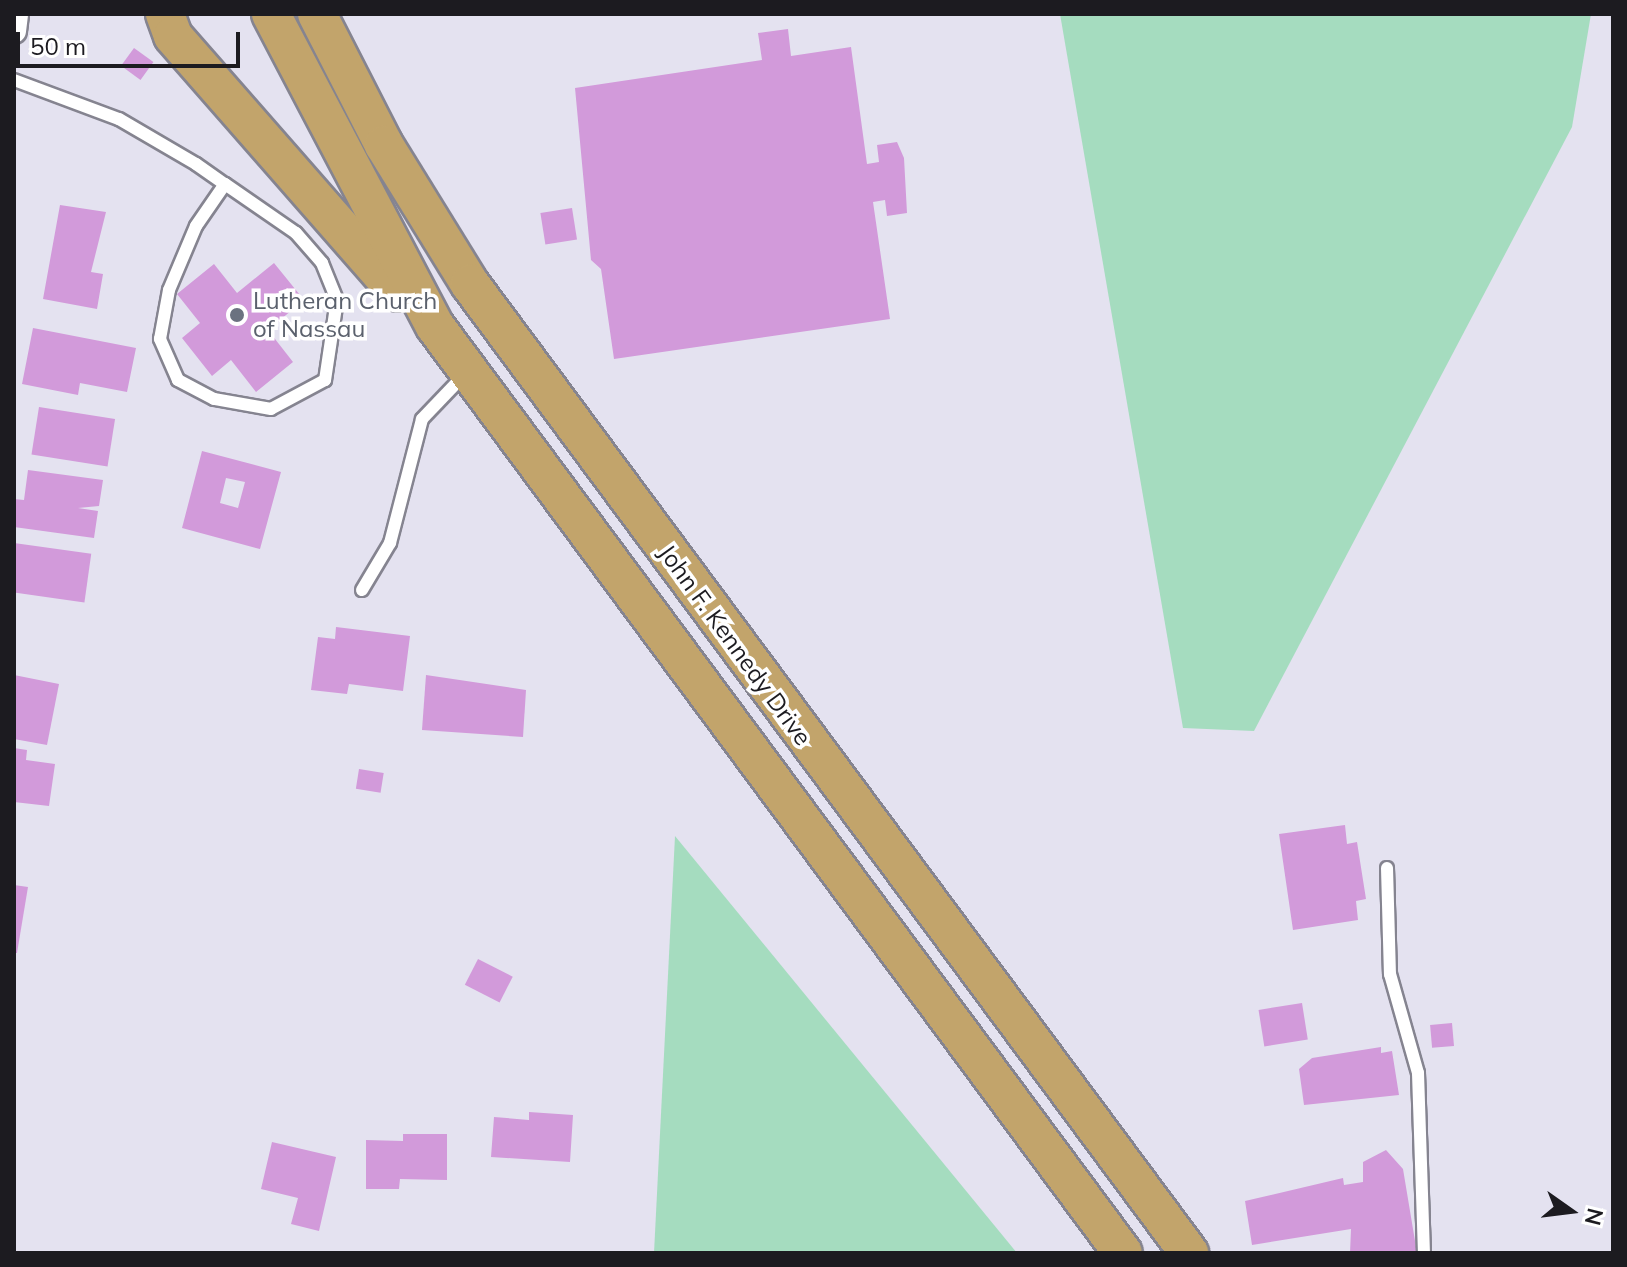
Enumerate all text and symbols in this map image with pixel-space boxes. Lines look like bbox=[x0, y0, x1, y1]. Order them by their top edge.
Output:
scale bar bbox=[20, 16, 244, 66]
text: 50 m bbox=[30, 31, 86, 61]
place label: Lutheran Church of Nassau bbox=[253, 287, 437, 343]
marker: Lutheran Church of Nassau bbox=[228, 306, 246, 324]
street label: John F. Kennedy Drive bbox=[652, 539, 818, 751]
north arrow bbox=[1531, 1171, 1611, 1251]
text: N bbox=[1579, 1205, 1610, 1228]

